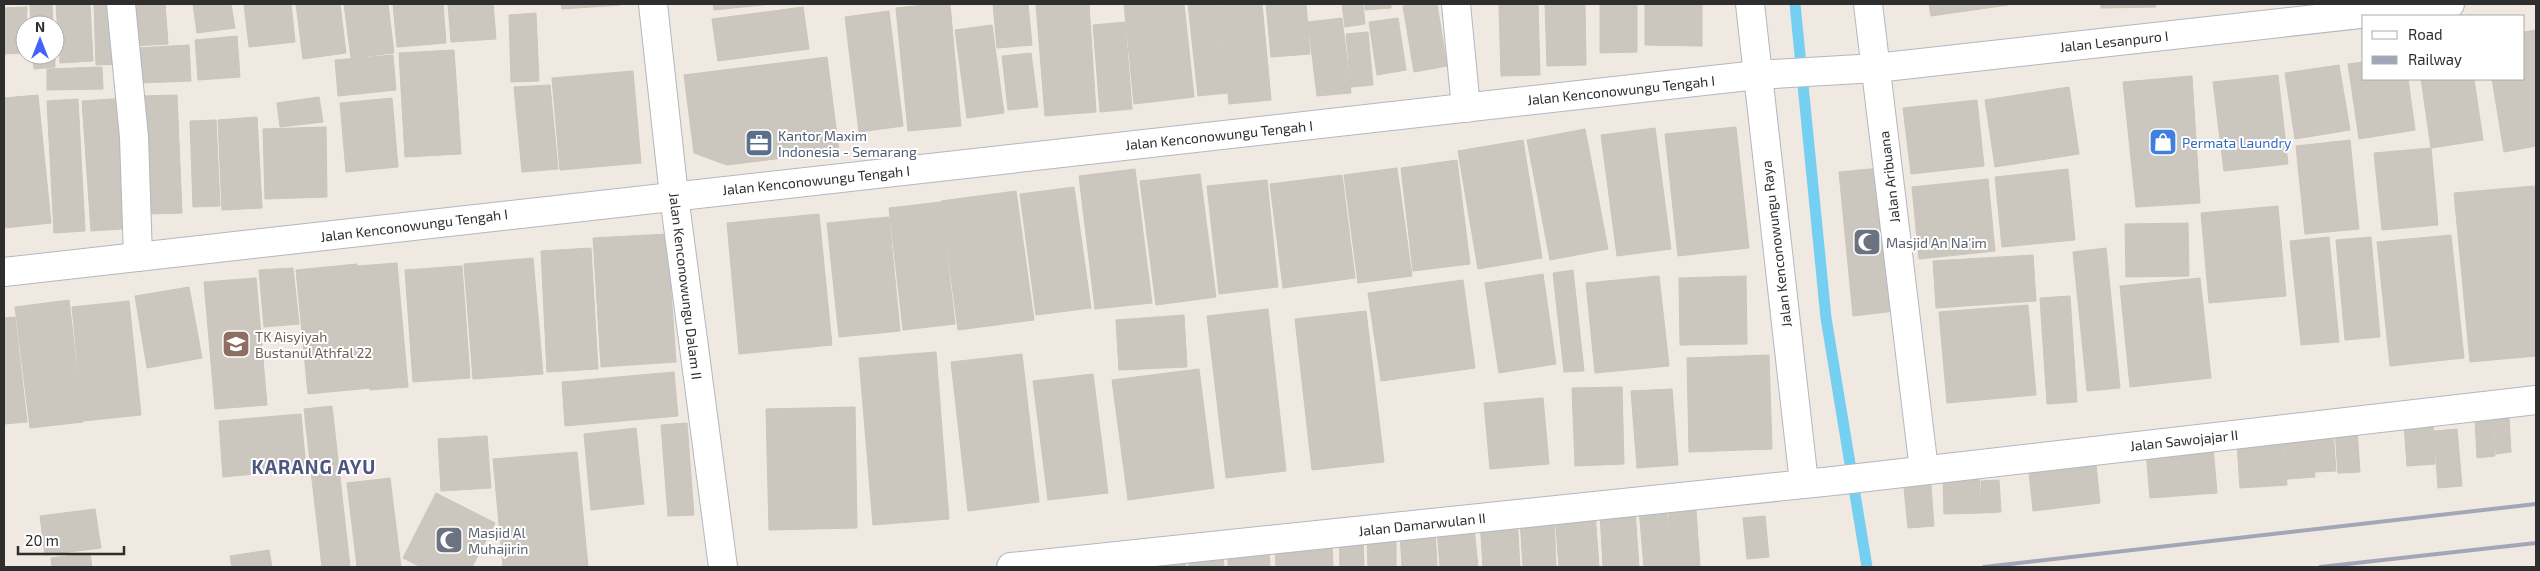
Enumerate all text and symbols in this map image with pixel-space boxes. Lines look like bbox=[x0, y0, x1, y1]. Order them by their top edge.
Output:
north arrow bbox=[15, 15, 65, 65]
legend bbox=[2362, 15, 2525, 80]
text: N bbox=[35, 18, 45, 35]
text: Road bbox=[2408, 25, 2443, 43]
street label: Jalan Lesanpuro I bbox=[2059, 27, 2169, 55]
text: Railway bbox=[2408, 50, 2462, 68]
street label: Jalan Kenconowungu Tengah I bbox=[1526, 72, 1716, 108]
street label: Jalan Kenconowungu Tengah I bbox=[1124, 117, 1314, 153]
place label: Kantor Maxim Indonesia - Semarang bbox=[778, 127, 917, 160]
shop icon: Permata Laundry bbox=[2148, 127, 2178, 157]
office icon: Kantor Maxim Indonesia - Semarang bbox=[744, 128, 774, 158]
street label: Jalan Aribuana bbox=[1875, 130, 1903, 224]
place label: Permata Laundry bbox=[2182, 134, 2292, 151]
street label: Jalan Kenconowungu Raya bbox=[1757, 160, 1795, 328]
street label: Jalan Kenconowungu Tengah I bbox=[721, 162, 911, 198]
street label: Jalan Kenconowungu Dalam II bbox=[666, 192, 706, 380]
street label: Jalan Kenconowungu Tengah I bbox=[319, 205, 509, 245]
mosque icon: Masjid An Na'im bbox=[1852, 227, 1882, 257]
place label: Masjid An Na'im bbox=[1886, 234, 1987, 251]
place label: TK Aisyiyah Bustanul Athfal 22 bbox=[255, 328, 372, 361]
school or university icon: TK Aisyiyah Bustanul Athfal 22 bbox=[221, 329, 251, 359]
street label: Jalan Sawojajar II bbox=[2129, 426, 2239, 454]
district label: KARANG AYU bbox=[252, 455, 376, 478]
street label: Jalan Damarwulan II bbox=[1357, 509, 1487, 539]
scale bar bbox=[18, 524, 124, 556]
place label: Masjid Al Muhajirin bbox=[468, 524, 528, 557]
mosque icon: Masjid Al Muhajirin bbox=[434, 525, 464, 555]
text: 20 m bbox=[25, 531, 59, 549]

